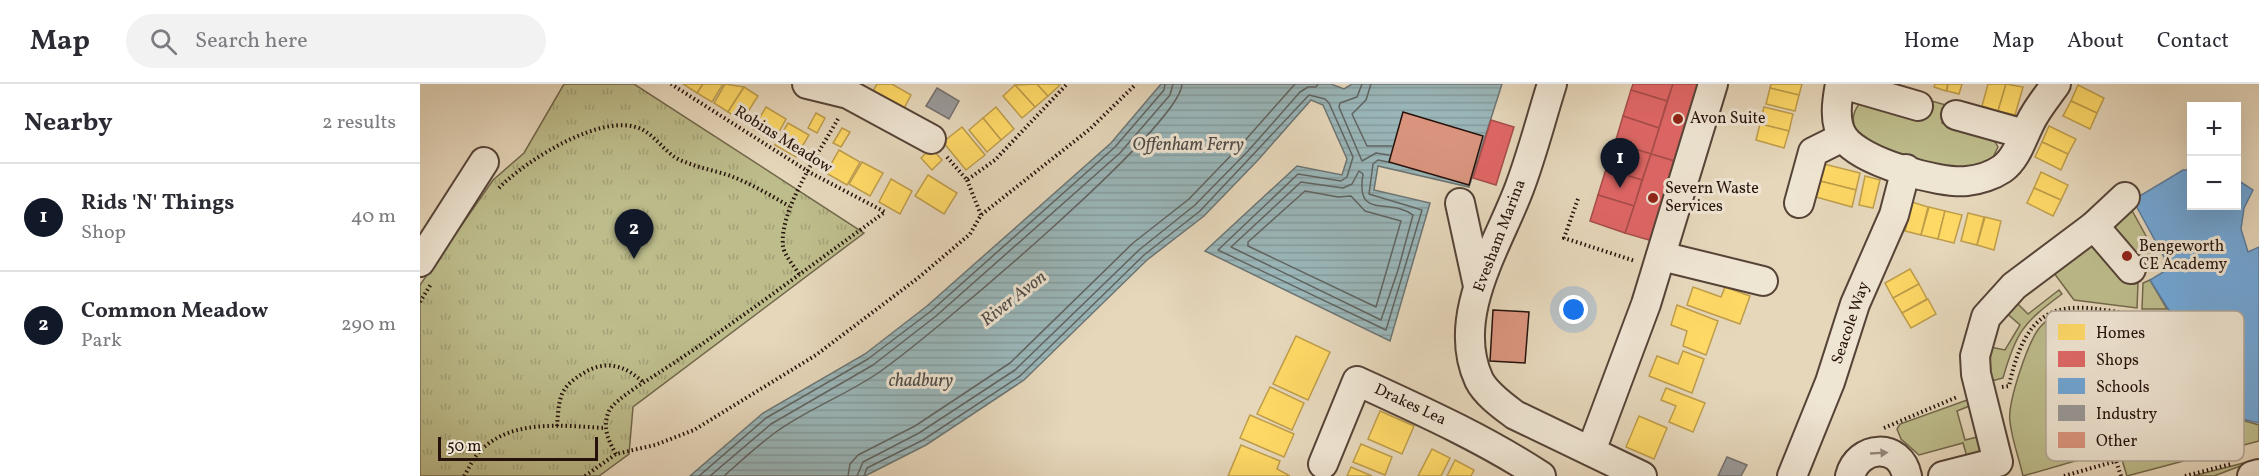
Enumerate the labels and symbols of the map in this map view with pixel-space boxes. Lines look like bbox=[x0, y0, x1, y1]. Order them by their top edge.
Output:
street label: Robins Meadow bbox=[730, 101, 837, 179]
place label: Avon Suite bbox=[1690, 108, 1766, 130]
marker: Avon Suite bbox=[1671, 112, 1685, 126]
water label: Offenham Ferry bbox=[1132, 133, 1244, 158]
pin: 1 bbox=[1600, 138, 1640, 188]
street label: Evesham Marina bbox=[1468, 176, 1532, 296]
place label: Severn Waste Services bbox=[1665, 178, 1759, 218]
marker: Severn Waste Services bbox=[1646, 191, 1660, 205]
pin: 2 bbox=[614, 210, 654, 259]
place label: Bengeworth CE Academy bbox=[2139, 236, 2227, 276]
marker: Bengeworth CE Academy bbox=[2120, 249, 2134, 263]
water label: River Avon bbox=[976, 265, 1052, 333]
street label: Seacole Way bbox=[1827, 278, 1876, 367]
your location bbox=[1559, 295, 1588, 324]
legend bbox=[2046, 311, 2244, 461]
text: Homes bbox=[2096, 323, 2145, 345]
text: Shops bbox=[2096, 350, 2139, 372]
water label: chadbury bbox=[889, 369, 953, 394]
text: Schools bbox=[2096, 377, 2150, 399]
street label: Drakes Lea bbox=[1370, 379, 1450, 431]
text: Industry bbox=[2096, 404, 2157, 426]
text: Other bbox=[2096, 431, 2137, 453]
scale bar bbox=[438, 434, 598, 462]
one-way arrow bbox=[1870, 448, 1889, 457]

